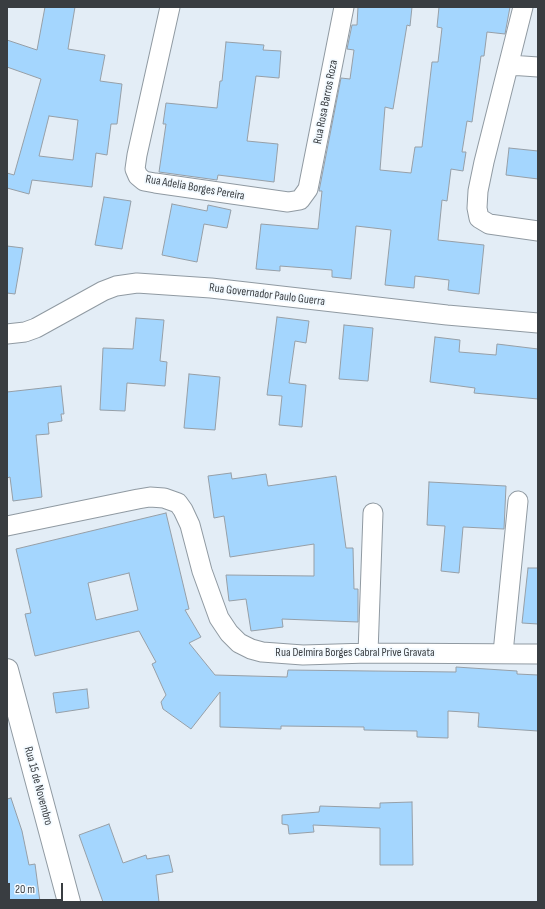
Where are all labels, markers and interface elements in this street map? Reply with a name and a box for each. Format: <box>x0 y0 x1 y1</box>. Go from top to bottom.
street label: Rua Rosa Barros Roza <box>311 59 341 145</box>
street label: Rua Adelia Borges Pereira <box>144 172 246 204</box>
street label: Rua Governador Paulo Guerra <box>208 281 326 309</box>
street label: Rua Delmira Borges Cabral Prive Gravata <box>275 646 435 660</box>
street label: Rua 15 de Novembro <box>21 745 55 827</box>
scale bar <box>10 875 65 901</box>
text: 20 m <box>15 882 35 897</box>

